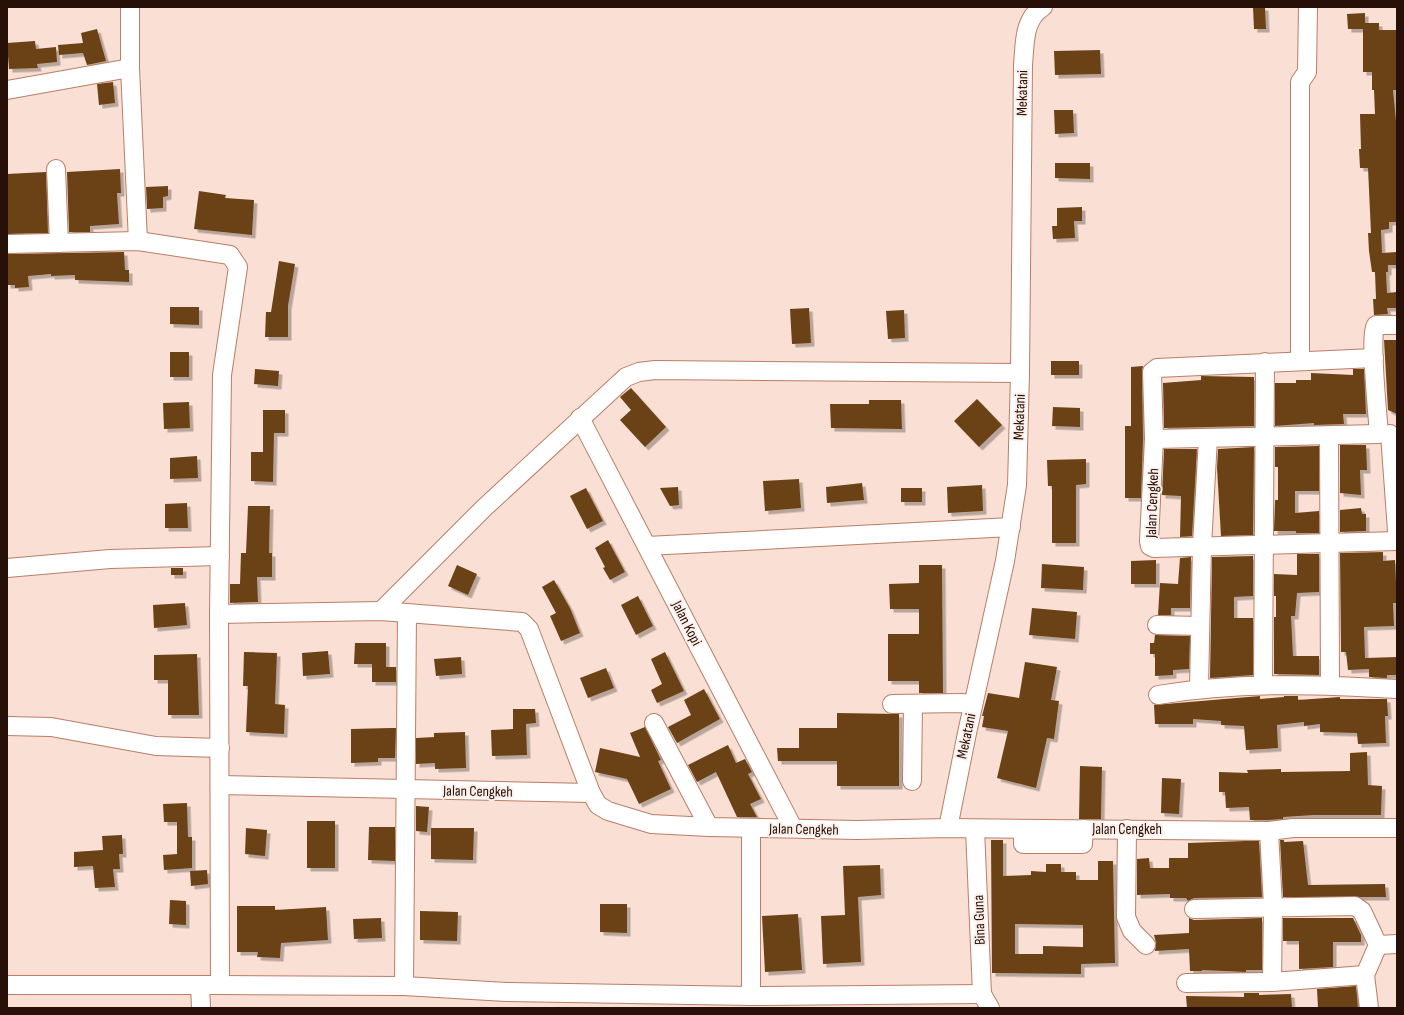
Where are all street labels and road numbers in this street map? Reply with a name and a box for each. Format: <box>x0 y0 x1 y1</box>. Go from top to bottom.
street label: Mekatani <box>1013 70 1032 116</box>
street label: Mekatani <box>1009 394 1030 440</box>
street label: Jalan Cengkeh <box>1142 468 1163 539</box>
street label: Jalan Kopi <box>667 597 706 649</box>
street label: Mekatani <box>952 711 981 761</box>
street label: Jalan Cengkeh <box>442 781 513 802</box>
street label: Jalan Cengkeh <box>768 819 839 840</box>
street label: Jalan Cengkeh <box>1091 820 1162 839</box>
street label: Bina Guna <box>969 894 990 945</box>

